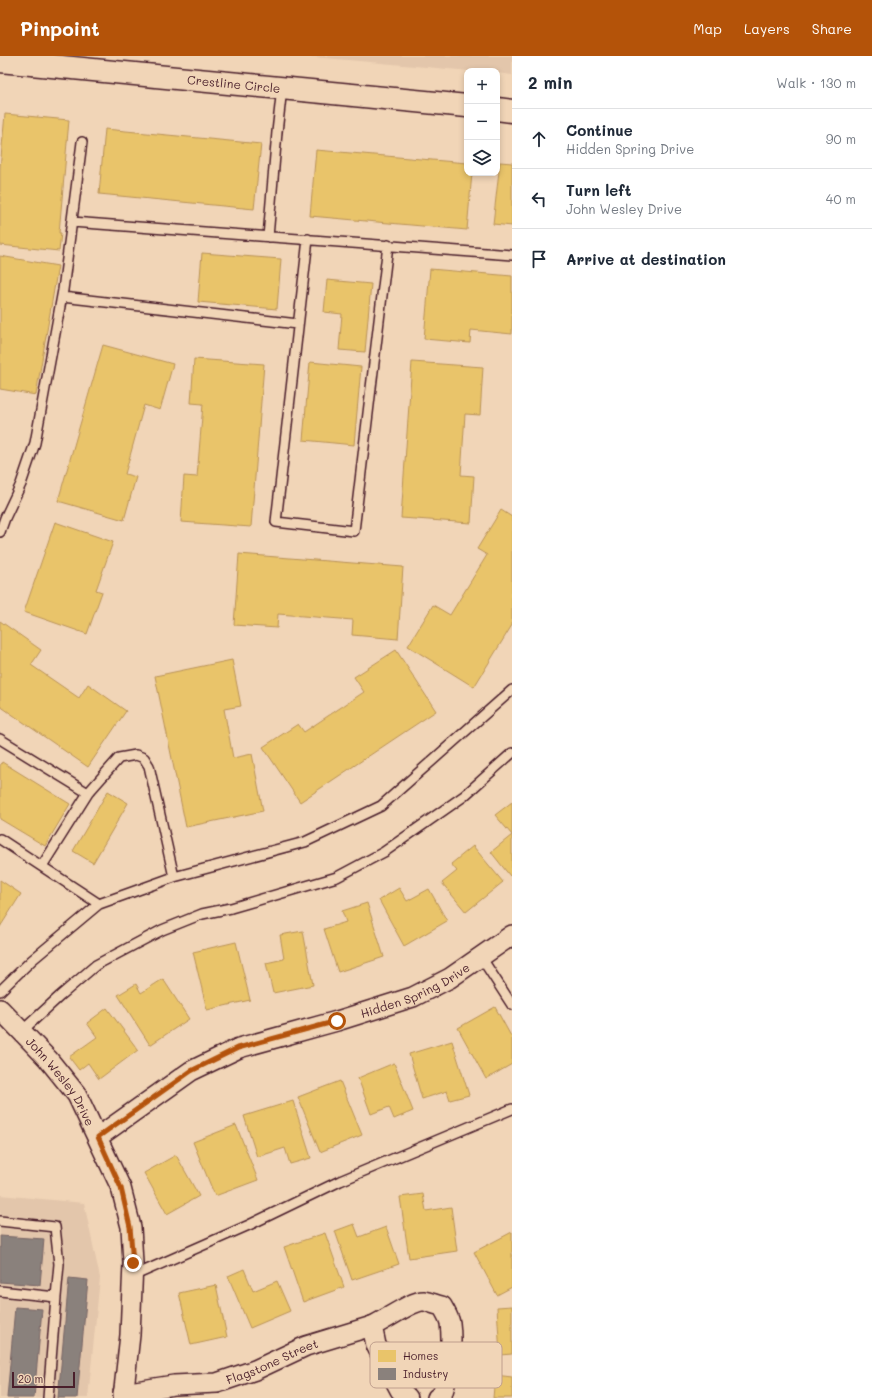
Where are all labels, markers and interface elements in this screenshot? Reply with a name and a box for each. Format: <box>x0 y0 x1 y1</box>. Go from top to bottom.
text: Pinpoint <box>20 16 100 41</box>
text: Map <box>693 19 722 38</box>
text: Layers <box>744 19 790 38</box>
text: Share <box>812 19 852 38</box>
map controls <box>464 68 500 176</box>
button: + <box>464 68 500 104</box>
street label: Crestline Circle <box>187 71 281 96</box>
text: 2 min <box>528 71 573 93</box>
text: Walk · 130 m <box>776 74 856 91</box>
button: − <box>464 104 500 140</box>
text: Continue <box>566 120 633 140</box>
icon: ahead <box>528 128 550 150</box>
text: 90 m <box>826 130 856 147</box>
button: layers <box>464 140 500 176</box>
text: Hidden Spring Drive <box>566 140 694 157</box>
text: Turn left <box>566 180 631 200</box>
icon: left <box>528 188 550 210</box>
text: 40 m <box>826 190 856 207</box>
text: John Wesley Drive <box>566 200 682 217</box>
icon: arrive <box>528 248 550 270</box>
text: Arrive at destination <box>566 249 726 269</box>
street label: Hidden Spring Drive <box>358 959 473 1021</box>
route start <box>328 1012 346 1030</box>
street label: John Wesley Drive <box>23 1033 98 1128</box>
route end <box>124 1254 142 1272</box>
street label: Flagstone Street <box>224 1335 320 1387</box>
legend <box>370 1342 502 1388</box>
text: Homes <box>403 1348 438 1363</box>
text: Industry <box>403 1366 449 1381</box>
scale bar <box>12 1370 75 1389</box>
text: 20 m <box>18 1371 43 1386</box>

